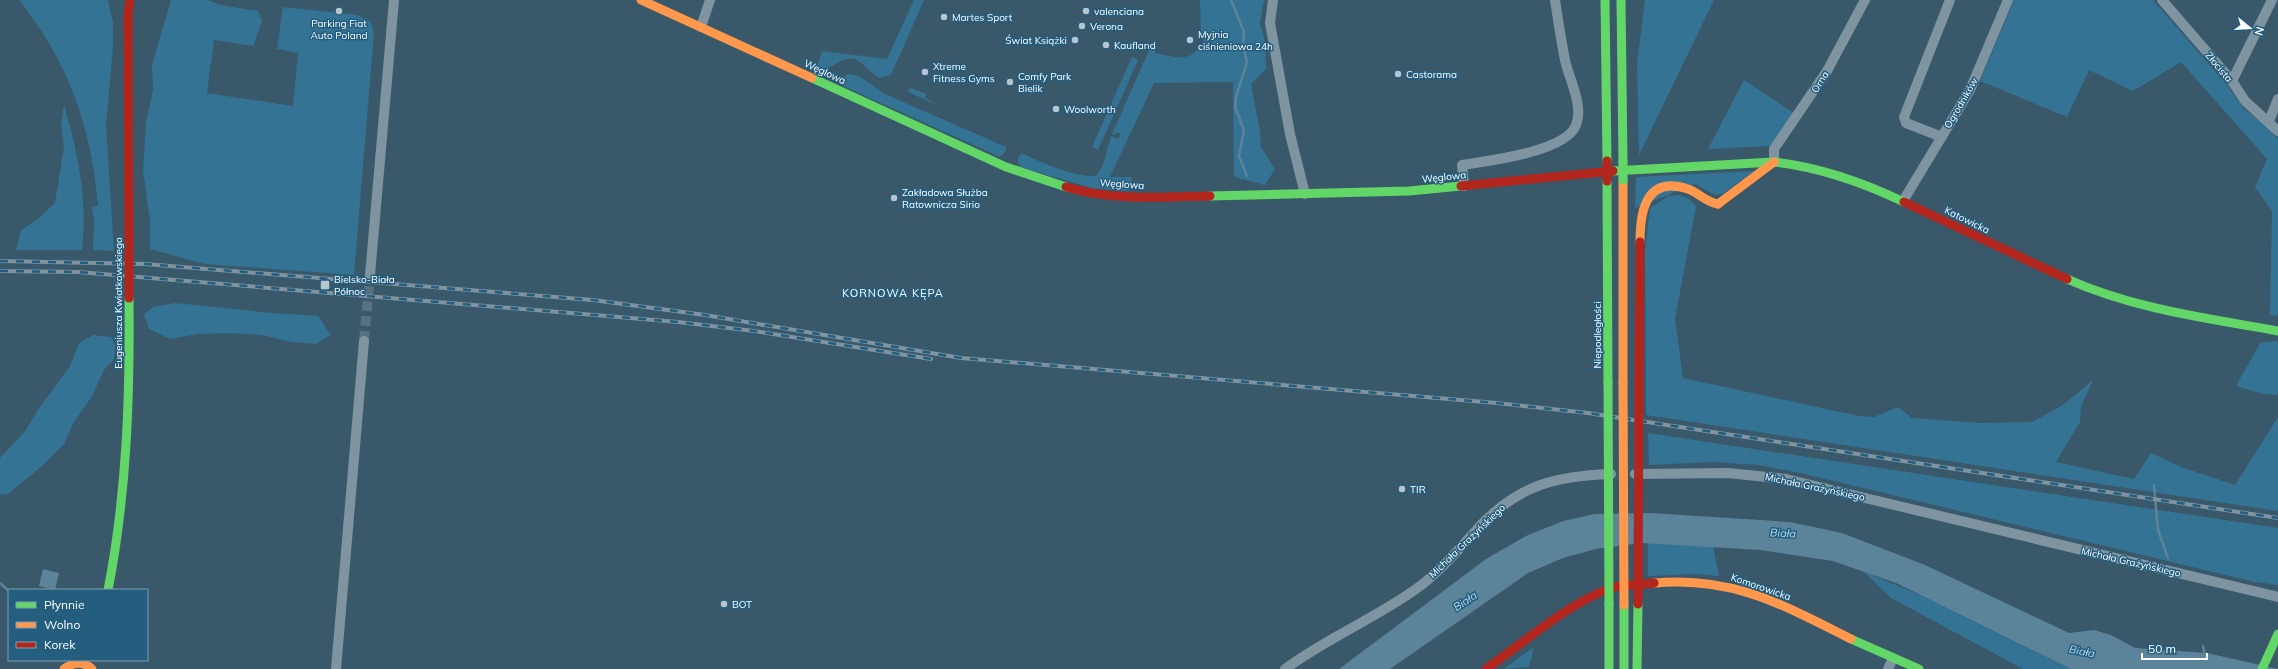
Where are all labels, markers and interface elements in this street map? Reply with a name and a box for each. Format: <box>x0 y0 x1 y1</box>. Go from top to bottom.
place label: valenciana <box>1094 5 1144 18</box>
marker: Parking Fiat Auto Poland <box>334 6 344 16</box>
marker: valenciana <box>1081 6 1091 16</box>
north arrow <box>2230 8 2270 48</box>
place label: Martes Sport <box>952 11 1013 24</box>
marker: Martes Sport <box>939 12 949 22</box>
place label: Parking Fiat Auto Poland <box>310 17 368 42</box>
place label: Verona <box>1090 20 1123 33</box>
marker: Verona <box>1077 21 1087 31</box>
text: N <box>2252 25 2267 37</box>
place label: Myjnia ciśnieniowa 24h <box>1198 28 1273 53</box>
place label: Świat Książki <box>1005 34 1067 47</box>
marker: Świat Książki <box>1070 35 1080 45</box>
marker: Myjnia ciśnieniowa 24h <box>1185 35 1195 45</box>
place label: Kaufland <box>1114 39 1156 52</box>
marker: Kaufland <box>1101 40 1111 50</box>
street label: Złocista <box>2203 49 2235 85</box>
street label: Węglowa <box>802 57 848 87</box>
place label: Xtreme Fitness Gyms <box>933 60 995 85</box>
marker: Xtreme Fitness Gyms <box>920 67 930 77</box>
place label: Castorama <box>1406 68 1457 81</box>
marker: Castorama <box>1393 69 1403 79</box>
street label: Orna <box>1808 69 1832 95</box>
place label: Comfy Park Bielik <box>1018 70 1072 95</box>
street label: Ogrodników <box>1941 75 1981 131</box>
marker: Comfy Park Bielik <box>1005 77 1015 87</box>
place label: Woolworth <box>1064 103 1116 116</box>
marker: Woolworth <box>1051 104 1061 114</box>
street label: Węglowa <box>1421 168 1467 186</box>
street label: Węglowa <box>1099 176 1145 192</box>
place label: Zakładowa Służba Ratownicza Sirio <box>902 186 988 211</box>
marker: Zakładowa Służba Ratownicza Sirio <box>889 193 899 203</box>
street label: Katowicka <box>1942 204 1992 236</box>
street label: Eugeniusza Kwiatkowskiego <box>112 237 125 369</box>
place label: Bielsko-Biała Północ <box>334 273 395 298</box>
marker: Bielsko-Biała Północ <box>319 279 331 291</box>
district label: KORNOWA KĘPA <box>842 286 944 300</box>
street label: Niepodległości <box>1591 301 1604 369</box>
street label: Michała Grażyńskiego <box>1764 470 1866 504</box>
place label: TIR <box>1410 483 1426 496</box>
marker: TIR <box>1397 484 1407 494</box>
street label: Michała Grażyńskiego <box>1426 501 1508 581</box>
water label: Biała <box>1770 525 1797 541</box>
street label: Michała Grażyńskiego <box>2080 544 2182 580</box>
street label: Komorowicka <box>1729 571 1793 603</box>
water label: Biała <box>1450 588 1480 614</box>
legend <box>8 589 148 661</box>
text: Płynnie <box>44 597 85 612</box>
place label: BOT <box>732 598 752 611</box>
marker: BOT <box>719 599 729 609</box>
text: Wolno <box>44 617 80 632</box>
scale bar <box>2142 635 2207 661</box>
text: Korek <box>44 637 76 652</box>
text: 50 m <box>2148 641 2176 656</box>
water label: Biała <box>2068 642 2096 660</box>

